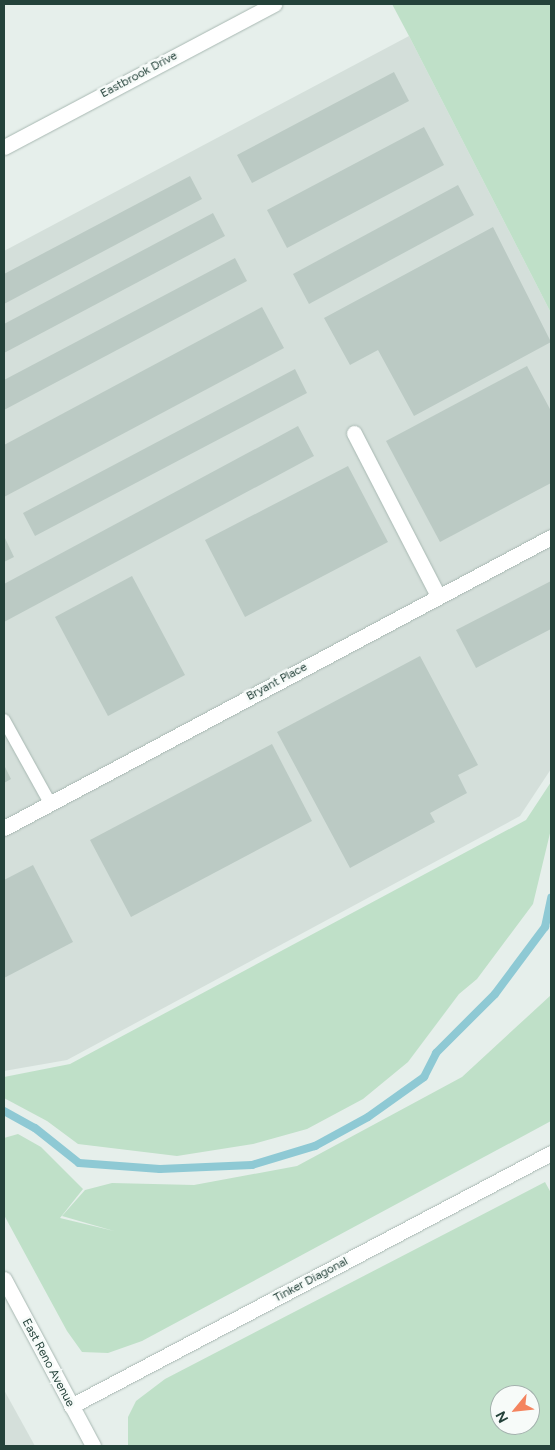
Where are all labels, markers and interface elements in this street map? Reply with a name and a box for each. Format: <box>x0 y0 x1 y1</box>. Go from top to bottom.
street label: Eastbrook Drive <box>98 49 180 101</box>
street label: Bryant Place <box>244 660 310 704</box>
street label: Tinker Diagonal <box>271 1254 351 1306</box>
street label: East Reno Avenue <box>19 1317 77 1409</box>
north arrow <box>490 1385 540 1435</box>
text: N <box>492 1408 512 1426</box>

